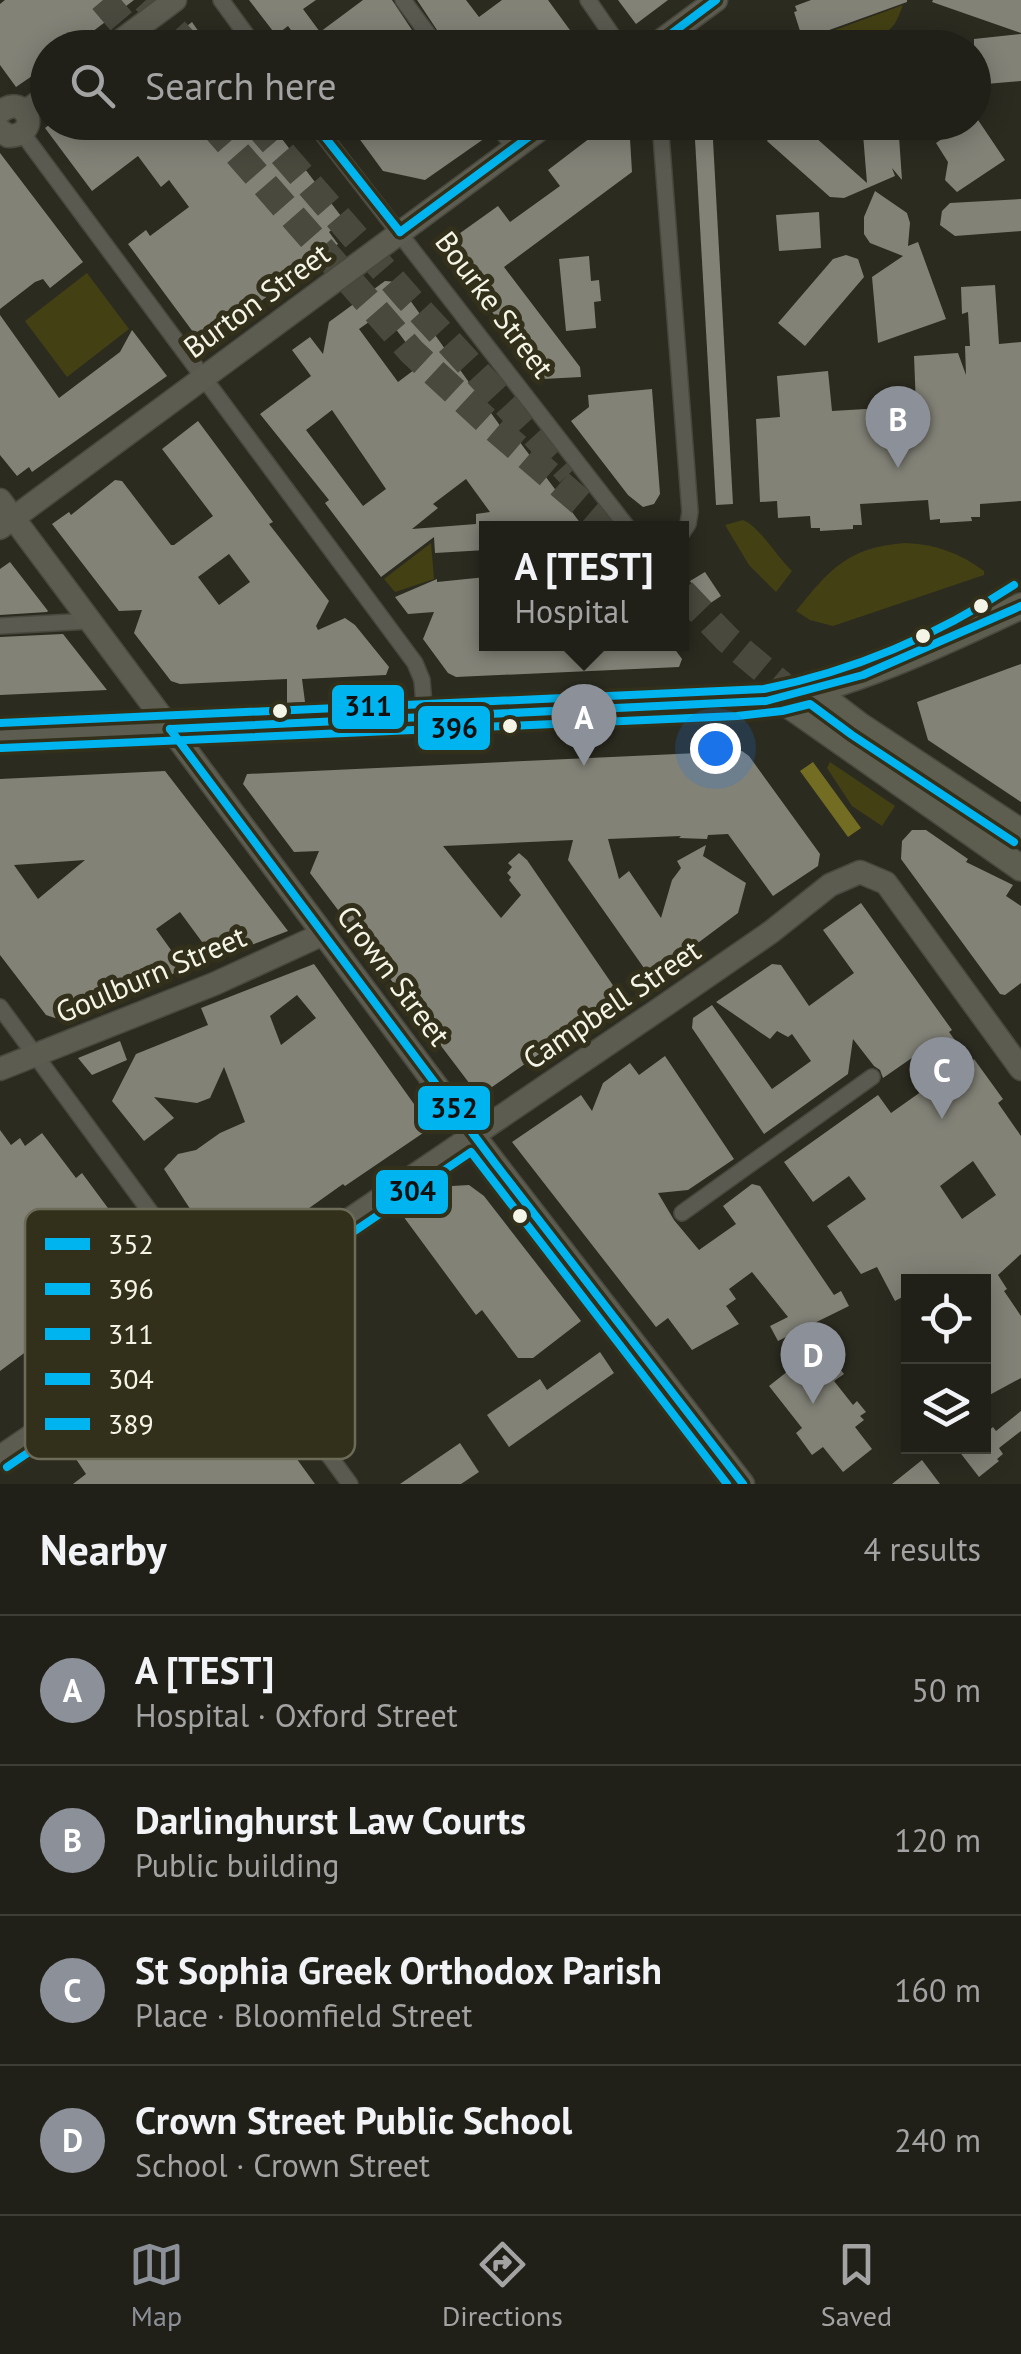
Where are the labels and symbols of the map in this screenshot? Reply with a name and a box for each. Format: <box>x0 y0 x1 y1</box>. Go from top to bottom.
street label: Bourke Street <box>427 223 563 385</box>
street label: Burton Street <box>175 234 337 366</box>
pin: B <box>866 386 930 468</box>
unlabelled marker <box>971 596 991 616</box>
unlabelled marker <box>913 626 933 646</box>
line badge: 311 <box>330 683 406 731</box>
pin: A <box>552 684 616 766</box>
text: 311 <box>344 687 392 724</box>
unlabelled marker <box>270 701 290 721</box>
line badge: 396 <box>416 704 492 752</box>
text: 396 <box>430 709 478 746</box>
unlabelled marker <box>500 716 520 736</box>
your location <box>690 723 741 774</box>
street label: Crown Street <box>329 897 460 1053</box>
street label: Goulburn Street <box>49 916 251 1031</box>
street label: Campbell Street <box>515 930 707 1077</box>
pin: C <box>910 1036 974 1119</box>
line badge: 352 <box>416 1084 492 1132</box>
text: 352 <box>430 1089 478 1126</box>
line badge: 304 <box>374 1168 450 1216</box>
text: 304 <box>388 1172 436 1209</box>
unlabelled marker <box>510 1206 530 1226</box>
legend <box>25 1209 355 1459</box>
text: 352 <box>108 1225 154 1262</box>
text: 396 <box>108 1270 154 1307</box>
text: 311 <box>108 1315 154 1352</box>
pin: D <box>780 1322 846 1404</box>
text: 304 <box>108 1360 154 1397</box>
text: 389 <box>108 1405 154 1442</box>

